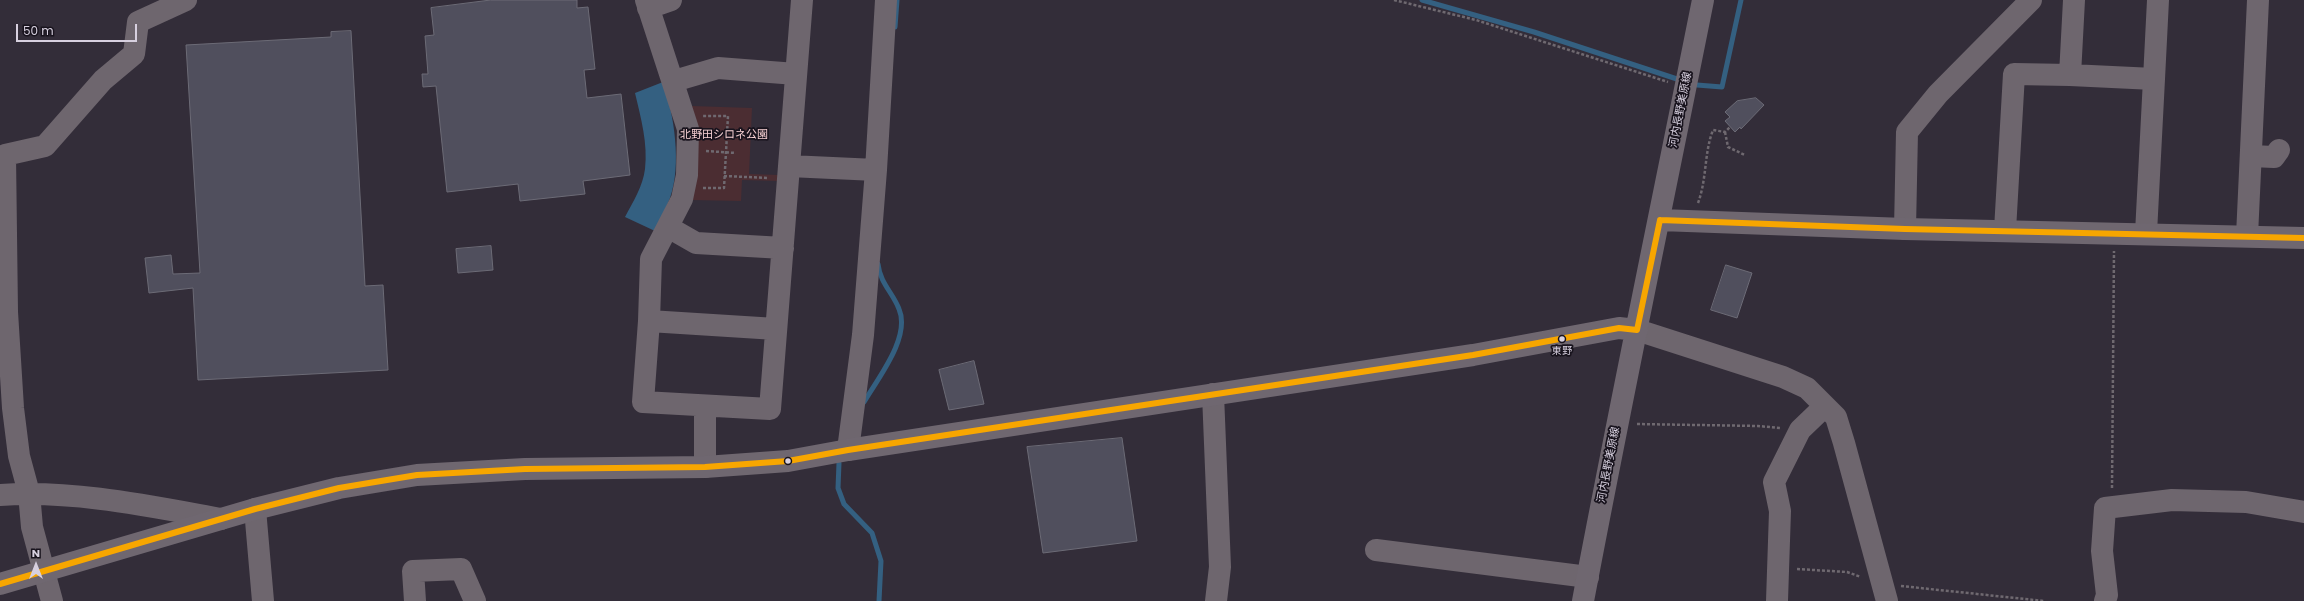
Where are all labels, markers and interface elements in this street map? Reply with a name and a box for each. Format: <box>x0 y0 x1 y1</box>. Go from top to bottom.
scale bar <box>18 16 139 42</box>
text: 50 m <box>23 22 54 39</box>
street label: 河内長野美原線 <box>1667 71 1695 149</box>
park label: 北野田シロネ公園 <box>680 128 768 142</box>
marker: 東野 <box>1557 334 1567 344</box>
place label: 東野 <box>1552 345 1572 357</box>
street label: 河内長野美原線 <box>1595 426 1623 504</box>
unlabelled marker <box>783 456 793 466</box>
north arrow <box>16 545 56 585</box>
text: N <box>32 545 40 561</box>

